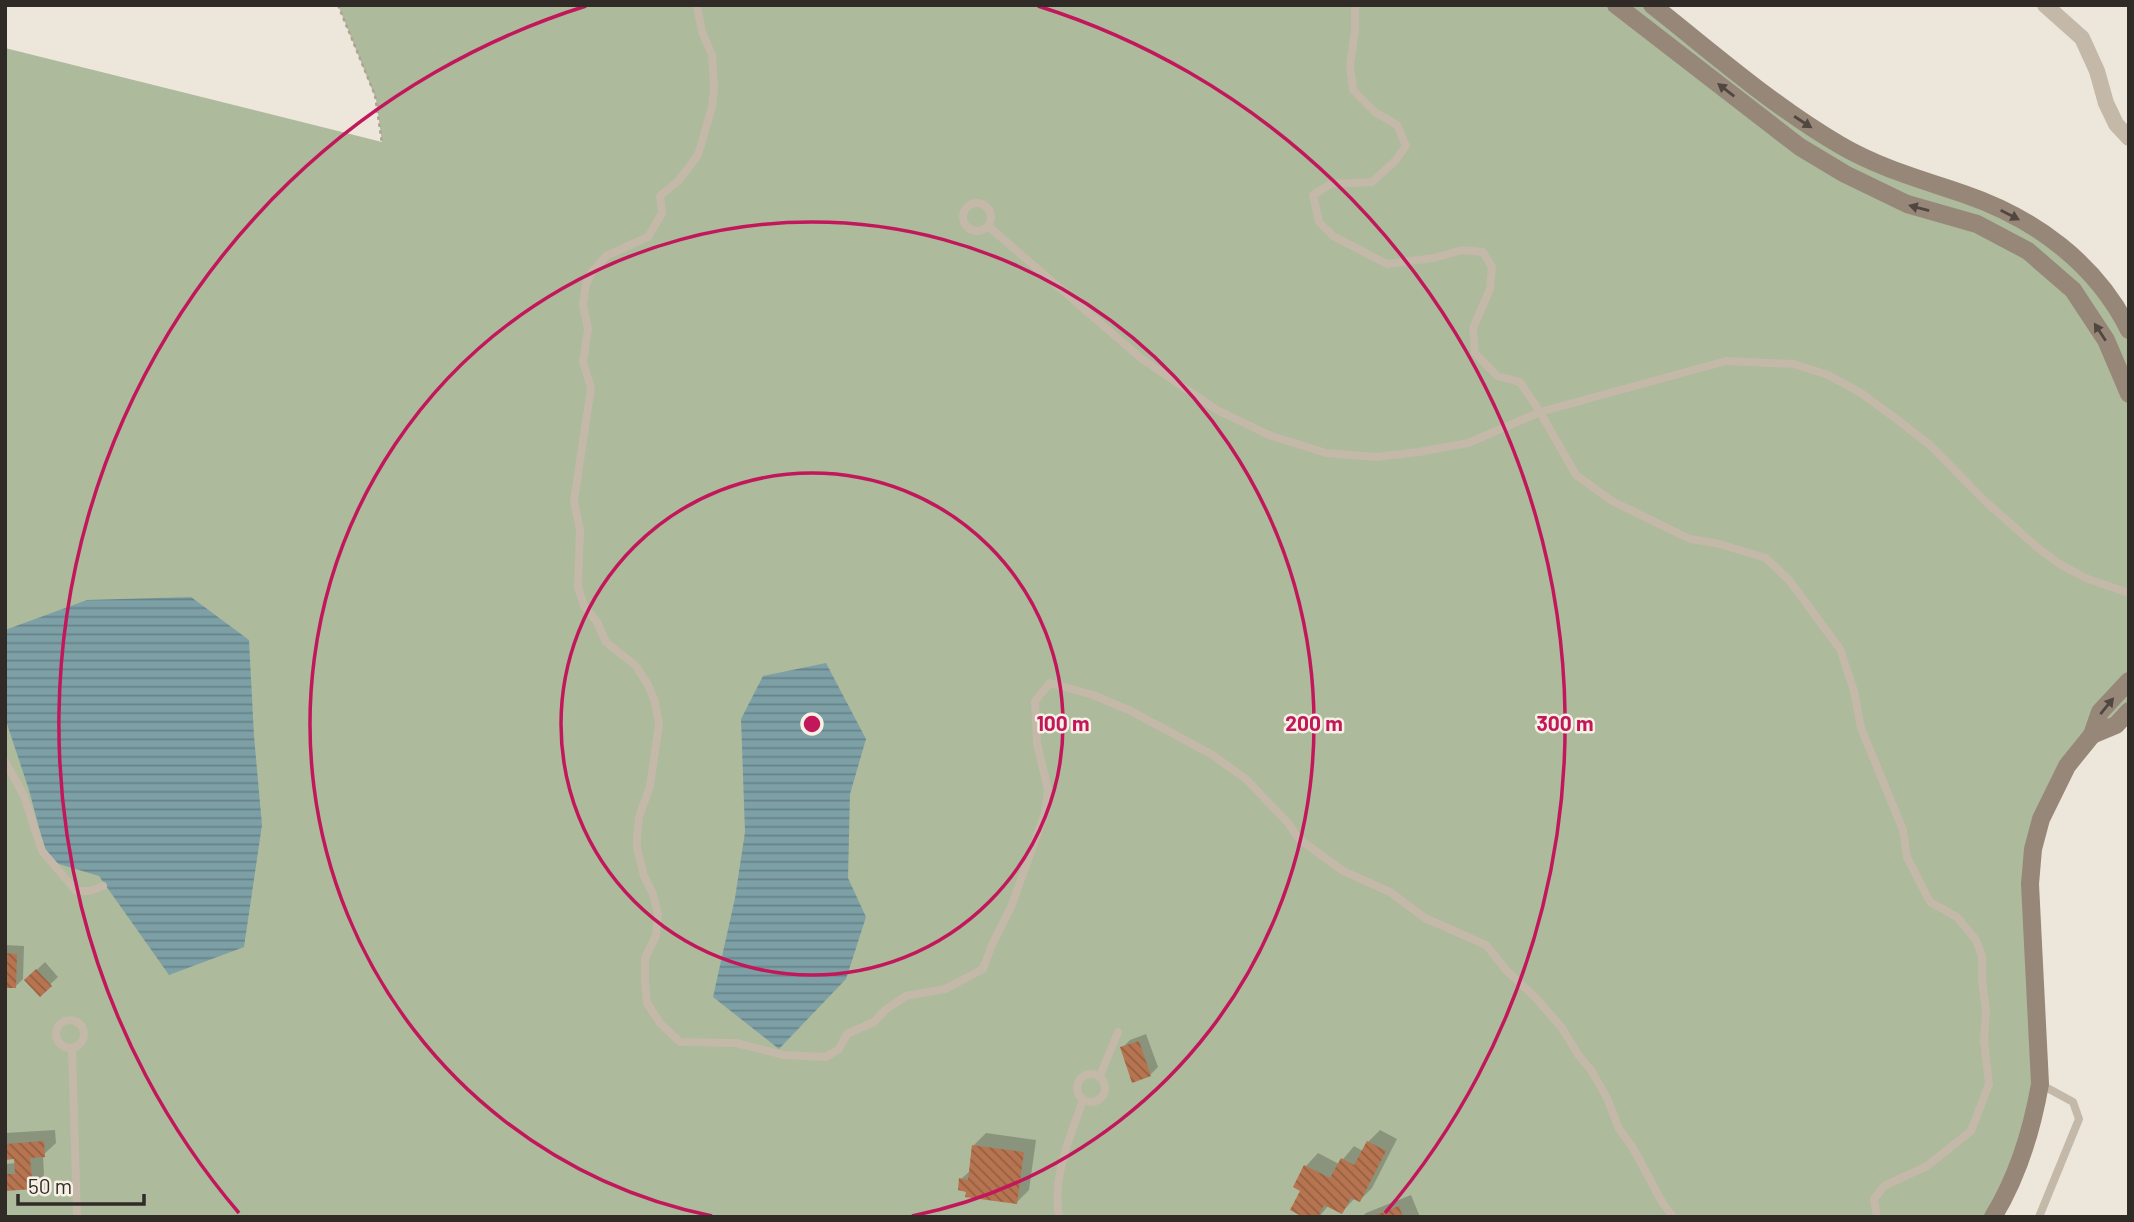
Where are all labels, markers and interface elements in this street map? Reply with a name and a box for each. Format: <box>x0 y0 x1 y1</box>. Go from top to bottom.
one-way arrow <box>1717 84 1735 98</box>
one-way arrow <box>1794 115 1813 128</box>
one-way arrow <box>1908 202 1929 212</box>
one-way arrow <box>2000 209 2020 220</box>
one-way arrow <box>2094 322 2107 342</box>
one-way arrow <box>2099 698 2114 716</box>
text: 100 m <box>1036 710 1090 735</box>
text: 200 m <box>1285 710 1343 735</box>
text: 300 m <box>1536 710 1594 735</box>
centre of rings <box>800 712 824 736</box>
scale bar <box>18 1162 144 1206</box>
text: 50 m <box>28 1173 72 1198</box>

